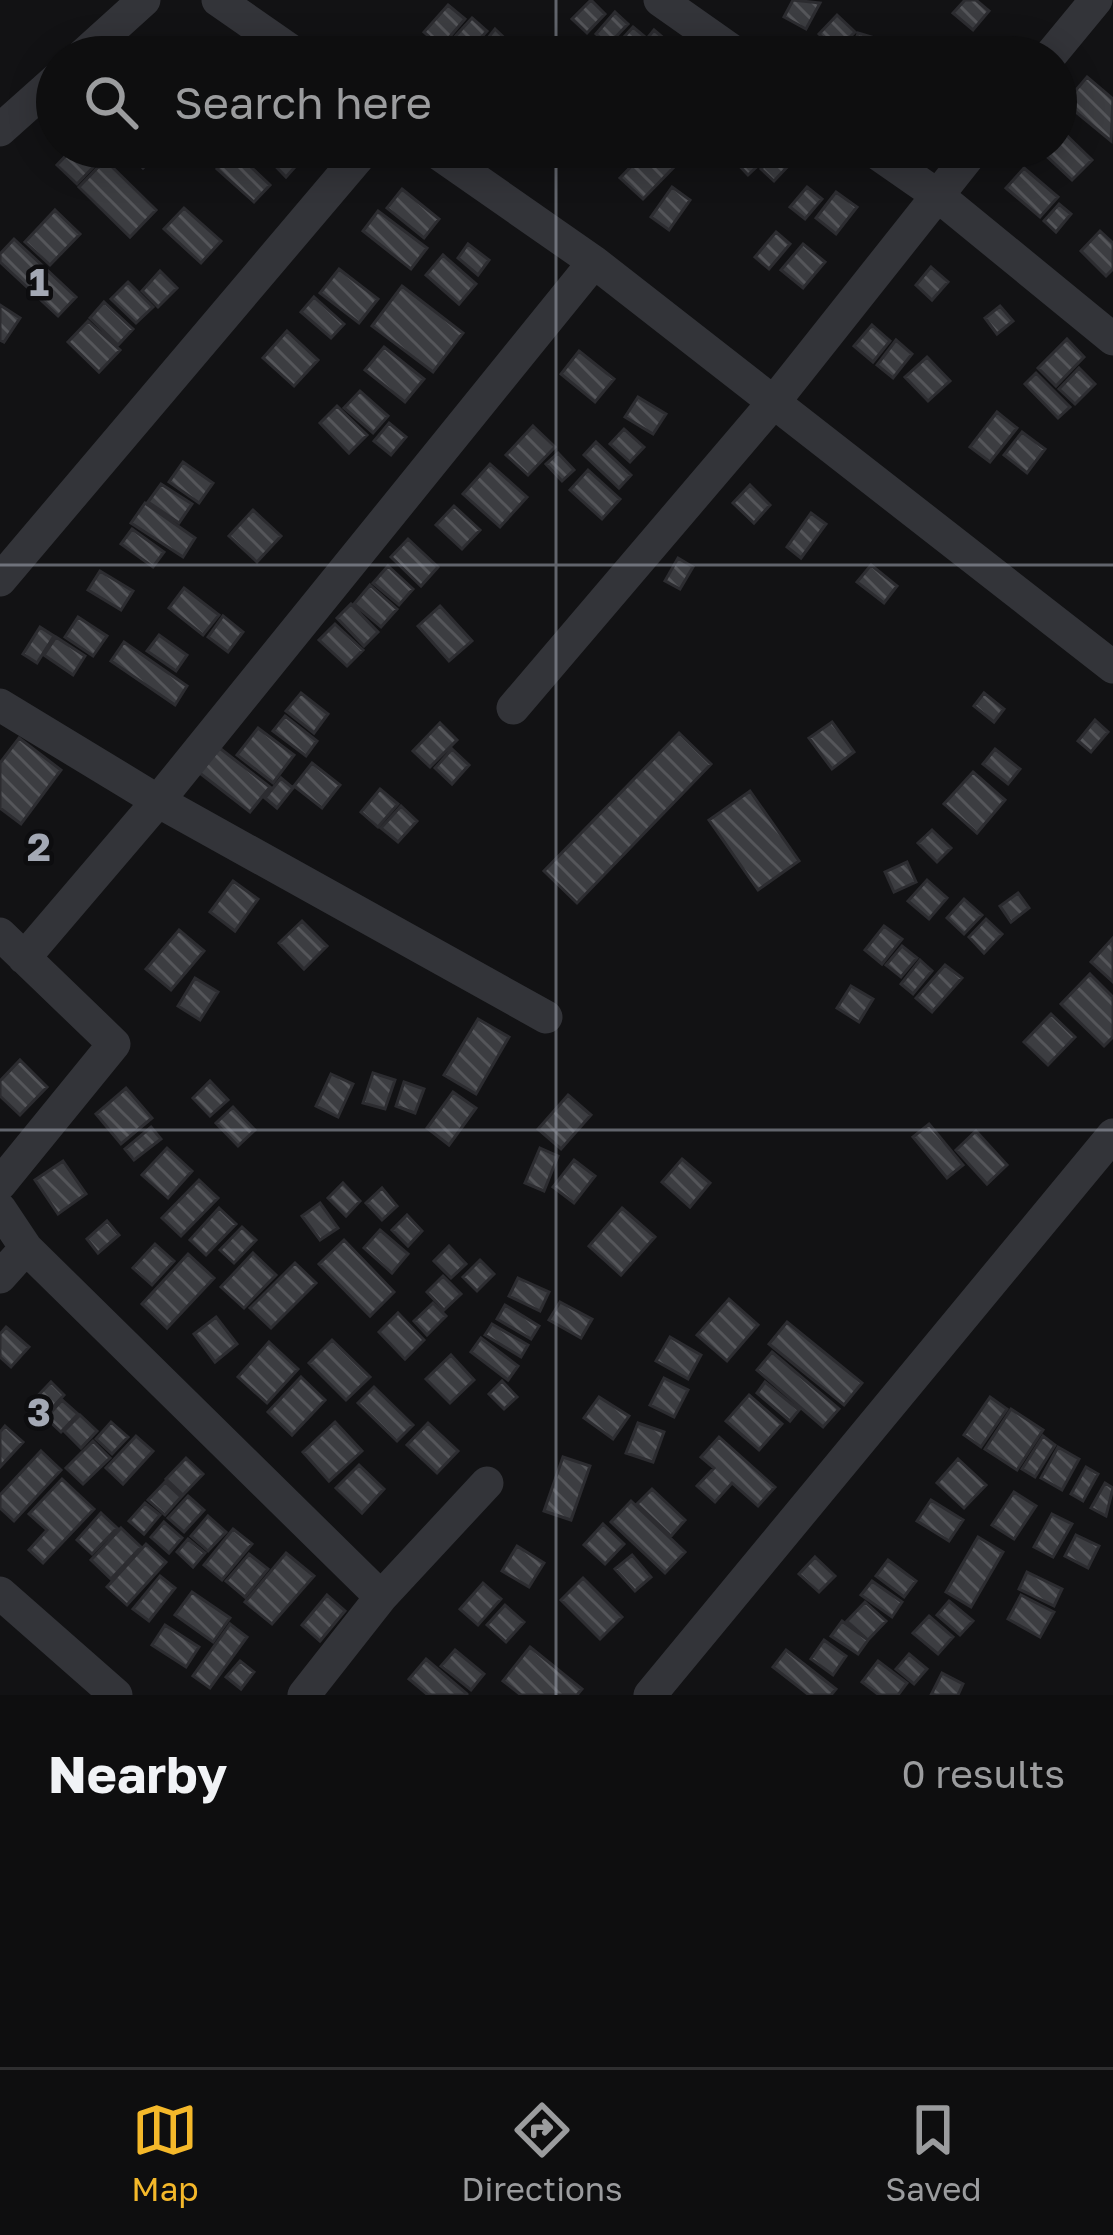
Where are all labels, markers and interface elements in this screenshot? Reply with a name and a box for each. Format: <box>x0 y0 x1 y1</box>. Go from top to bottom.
search box <box>36 36 1077 168</box>
icon: search <box>78 69 144 135</box>
text: Search here <box>174 75 432 129</box>
text: 1 <box>29 258 49 305</box>
text: 2 <box>27 823 51 870</box>
text: 3 <box>27 1388 51 1435</box>
text: Nearby <box>48 1743 227 1804</box>
text: 0 results <box>901 1750 1065 1797</box>
tab: Map <box>131 2097 199 2208</box>
tab: Directions <box>461 2097 623 2208</box>
tab: Saved <box>885 2097 982 2208</box>

